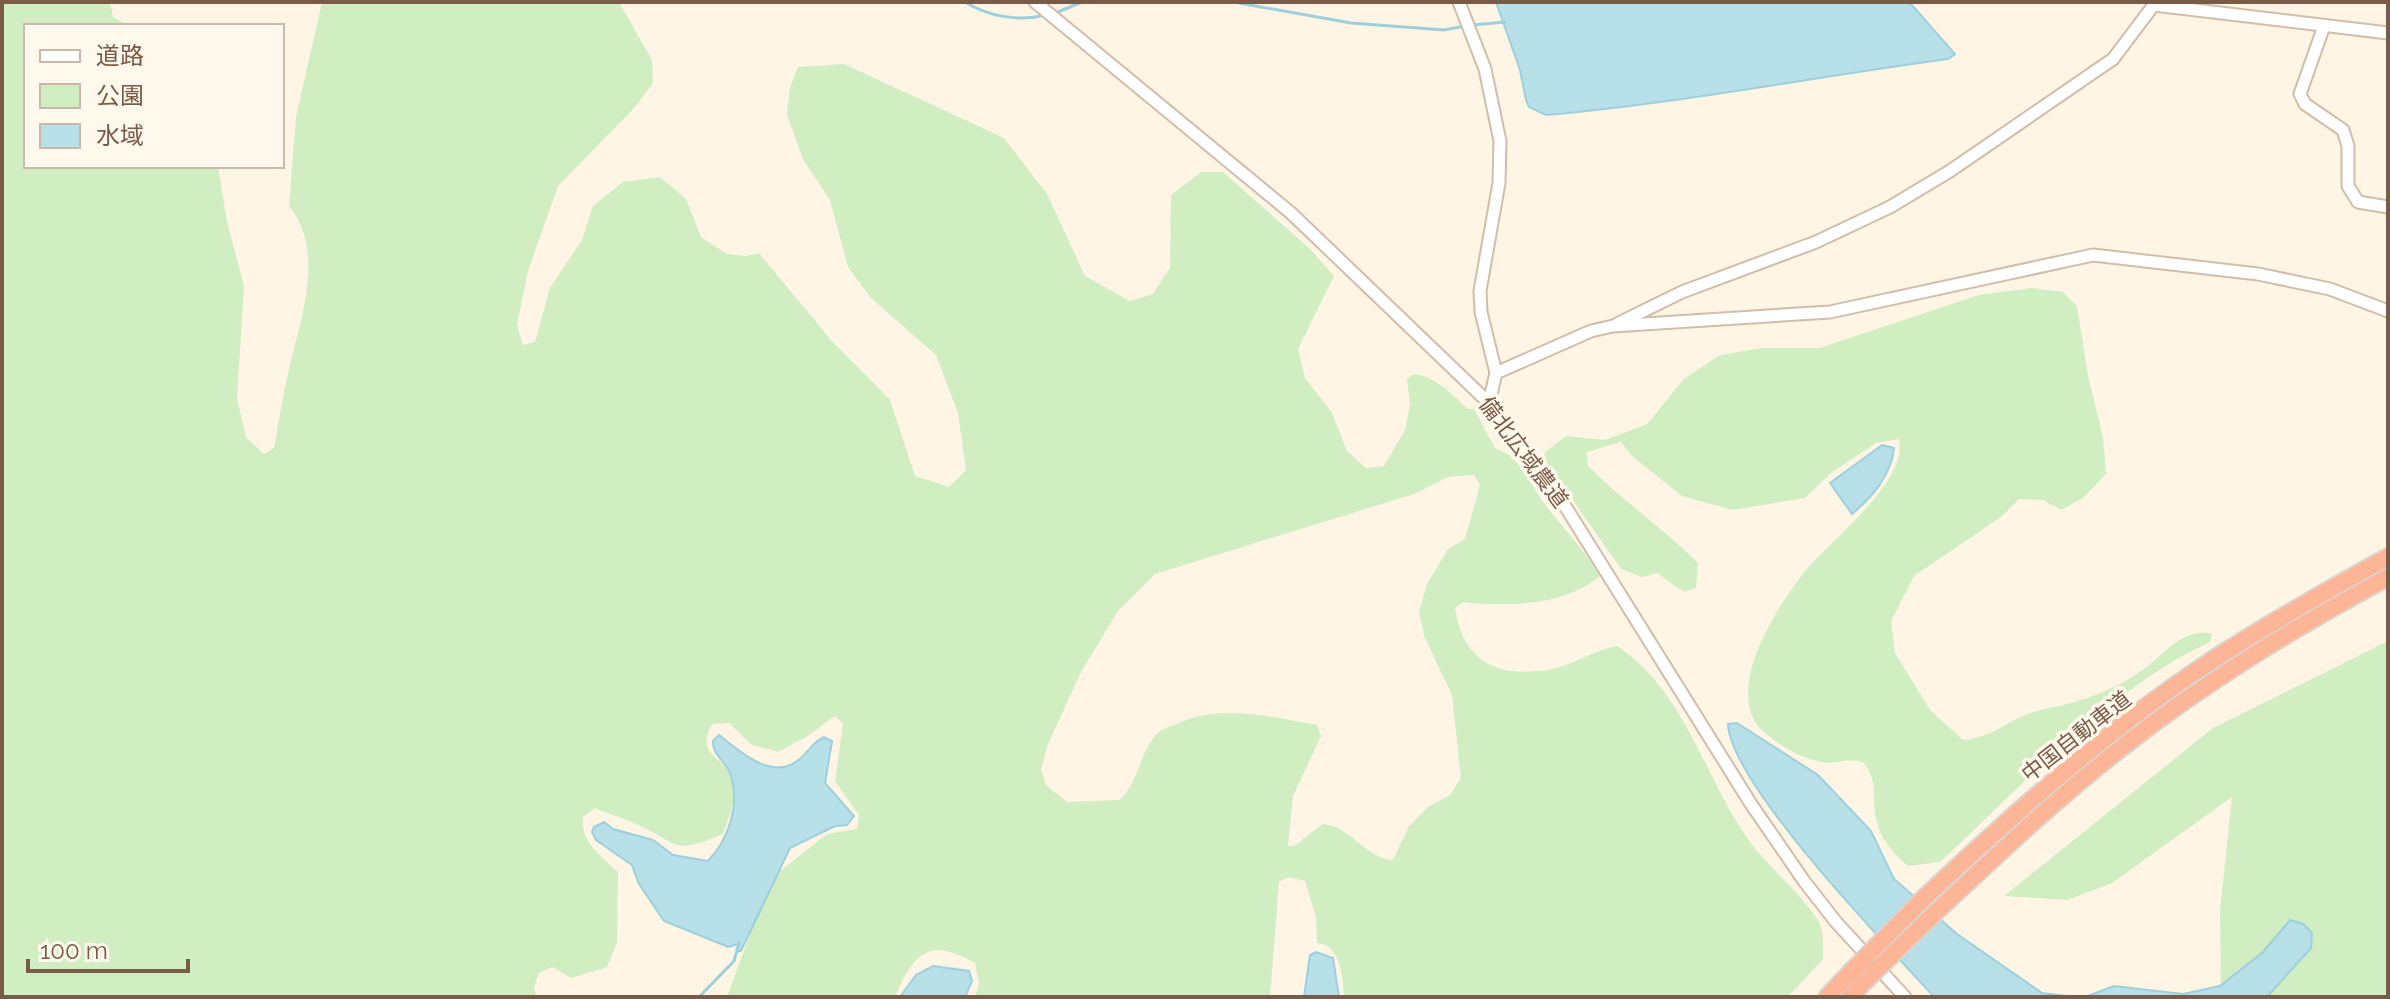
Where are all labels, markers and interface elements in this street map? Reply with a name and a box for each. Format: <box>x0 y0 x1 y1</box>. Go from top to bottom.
legend <box>24 24 284 168</box>
text: 道路 <box>96 41 144 70</box>
text: 公園 <box>96 81 144 110</box>
text: 水域 <box>96 121 144 150</box>
street label: 備北広域農道 <box>1474 391 1574 513</box>
street label: 中国自動車道 <box>2016 685 2136 787</box>
scale bar <box>28 923 188 973</box>
text: 100 m <box>40 936 108 965</box>

